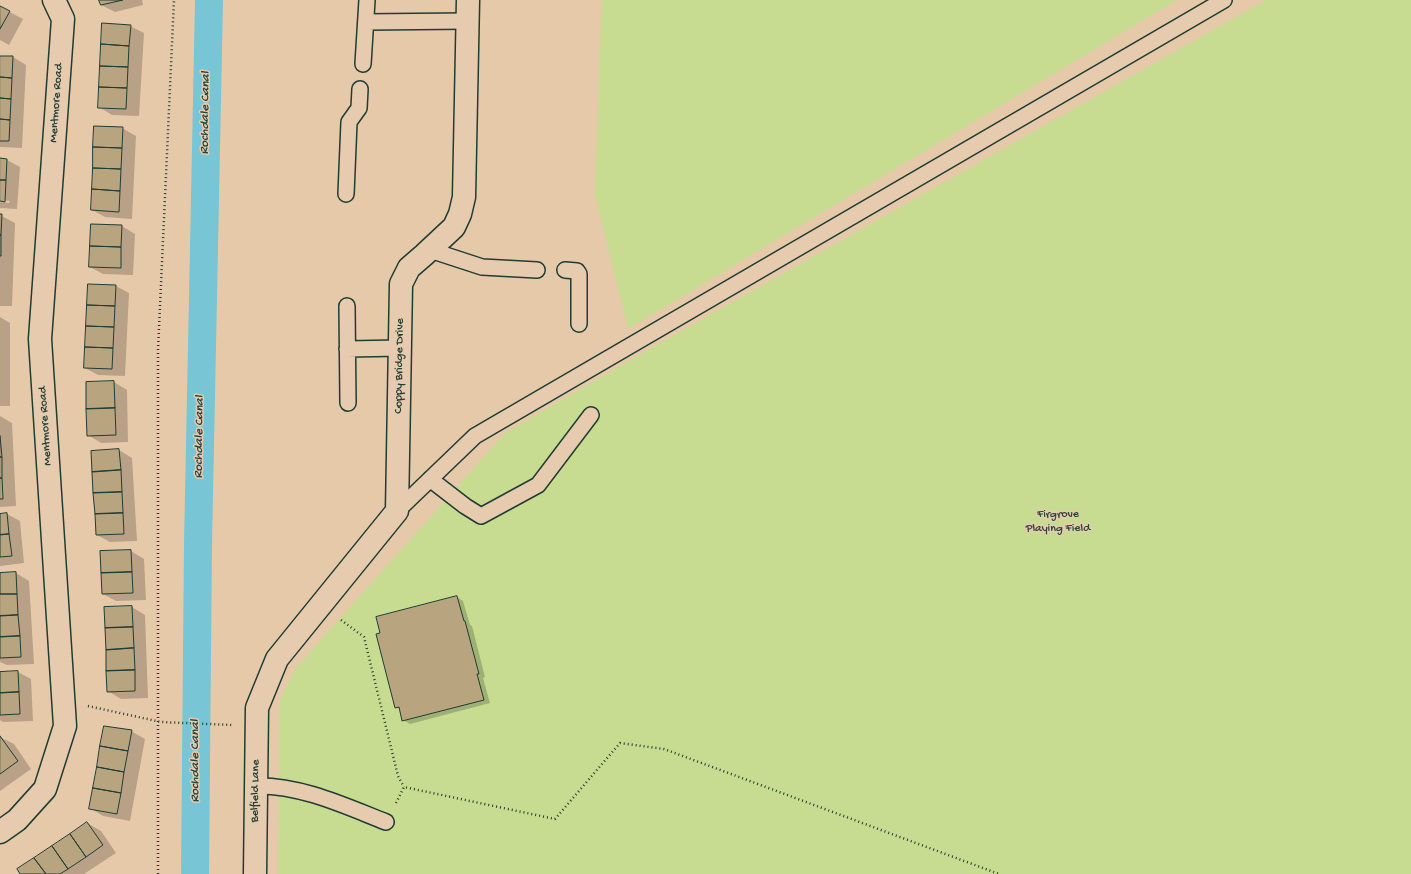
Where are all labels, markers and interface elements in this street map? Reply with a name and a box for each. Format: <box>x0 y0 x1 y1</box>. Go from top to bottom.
street label: Mentmore Road <box>47 63 67 143</box>
water label: Rochdale Canal <box>197 71 215 155</box>
street label: Coppy Bridge Drive <box>392 318 408 414</box>
street label: Mentmore Road <box>36 386 56 466</box>
water label: Rochdale Canal <box>191 395 209 479</box>
park label: Firgrove Playing Field <box>1026 508 1090 536</box>
water label: Rochdale Canal <box>188 720 204 802</box>
street label: Belfield Lane <box>248 759 264 823</box>

